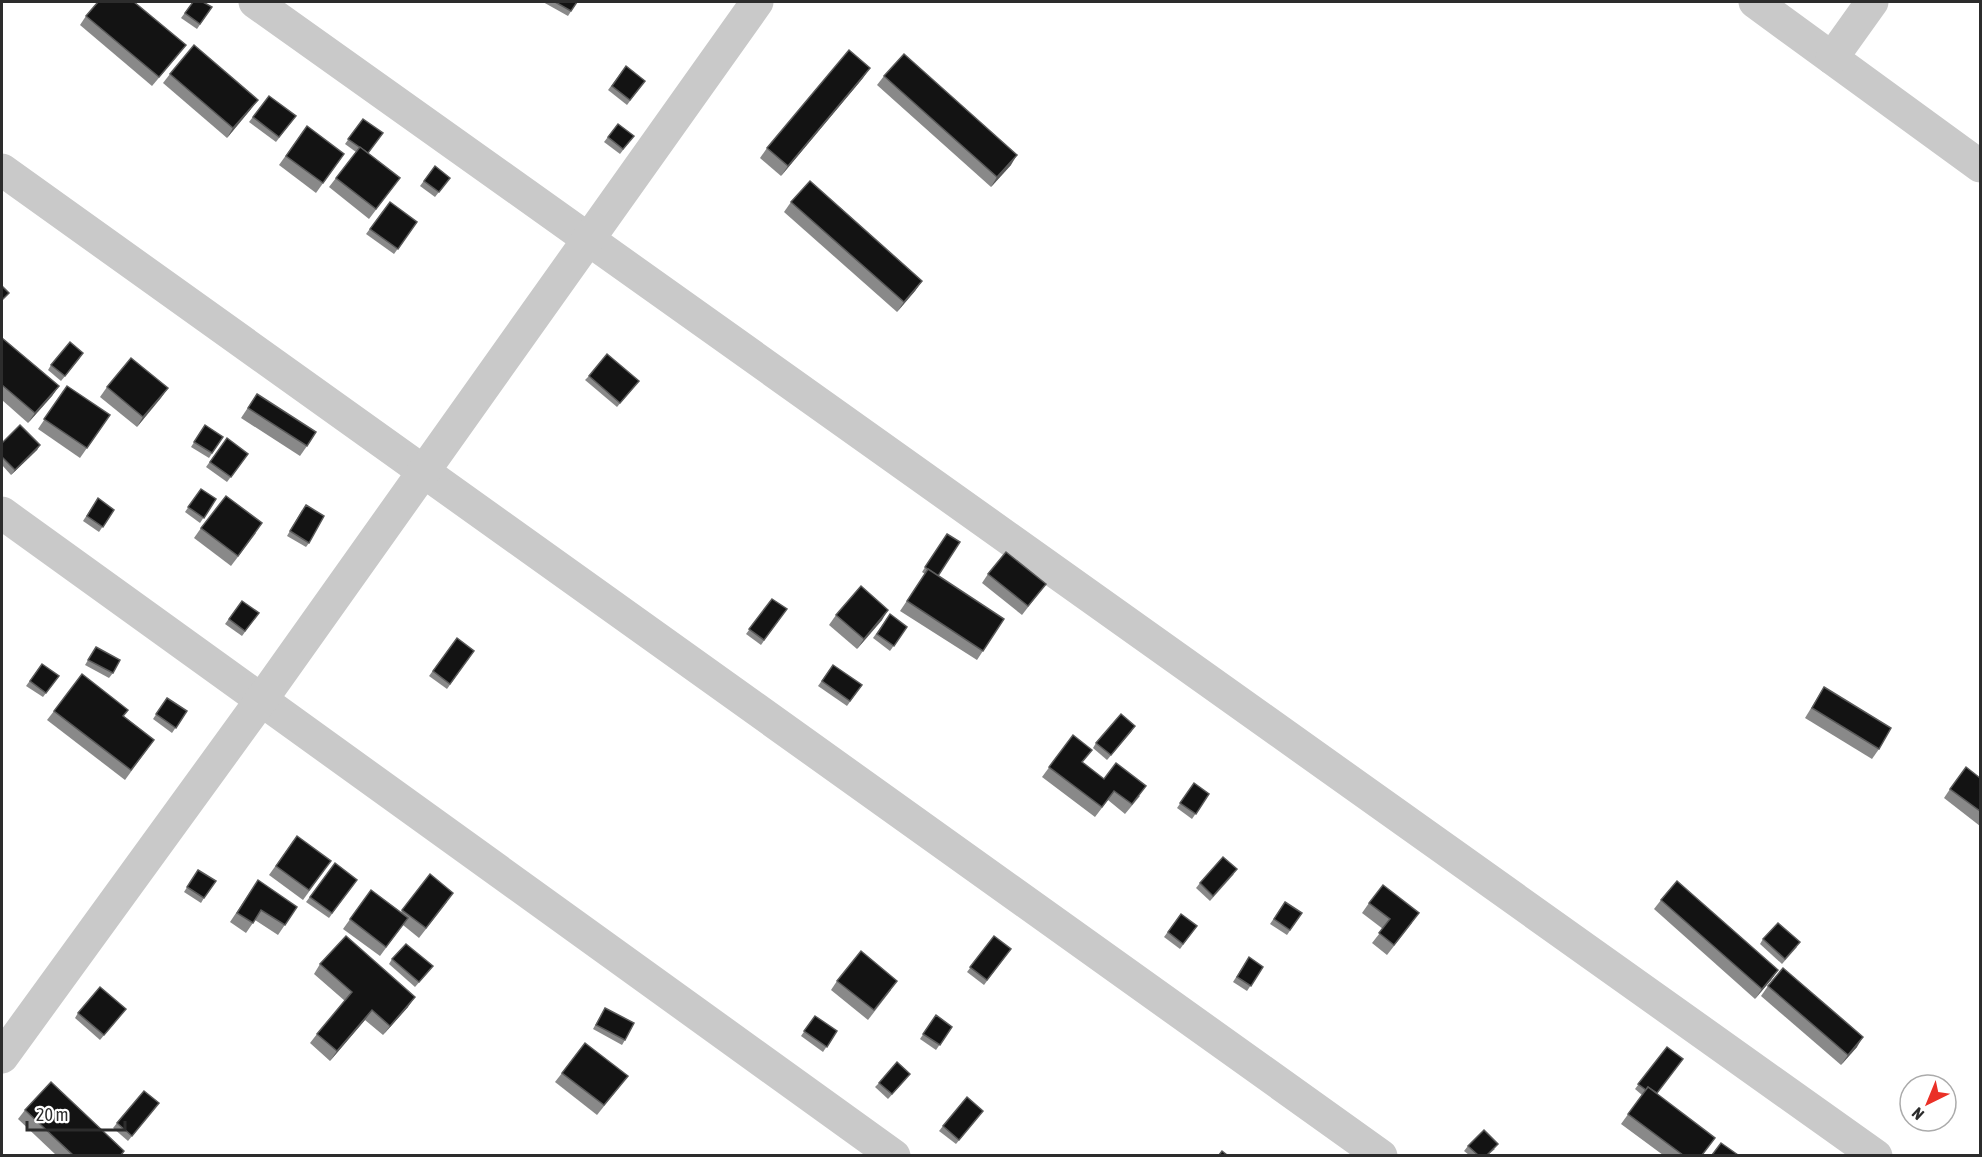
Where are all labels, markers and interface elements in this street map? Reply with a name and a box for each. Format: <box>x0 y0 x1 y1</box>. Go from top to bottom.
north arrow <box>1898 1073 1958 1133</box>
scale bar <box>27 1094 124 1132</box>
text: 20 m <box>36 1104 68 1125</box>
text: N <box>1908 1104 1927 1124</box>

